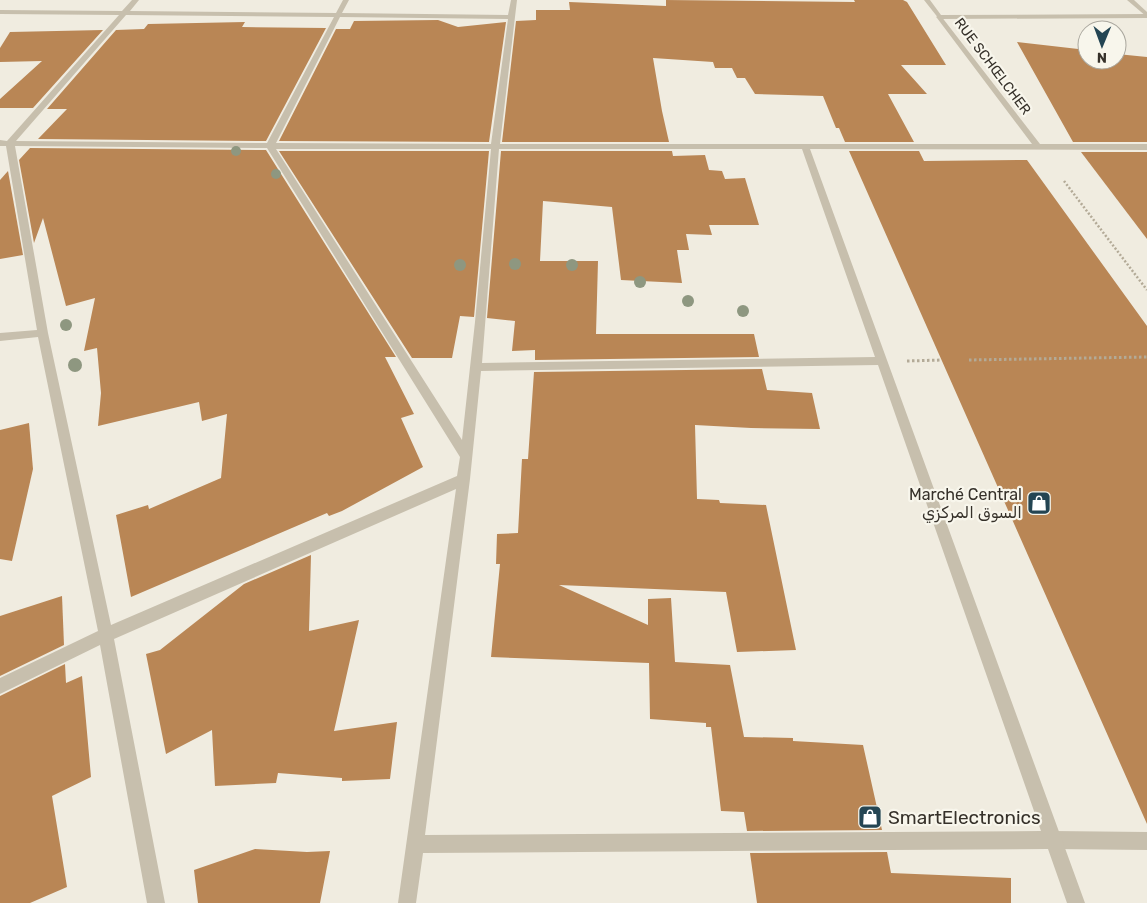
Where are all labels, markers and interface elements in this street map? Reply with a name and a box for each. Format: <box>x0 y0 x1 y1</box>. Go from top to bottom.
street label: RUE SCHŒLCHER <box>951 15 1034 118</box>
north arrow <box>1077 20 1127 70</box>
text: N <box>1097 49 1107 66</box>
place label: Marché Central السوق المركزي <box>909 485 1022 524</box>
shop icon: Marché Central السوق المركزي <box>1026 490 1052 516</box>
shop icon: SmartElectronics <box>857 804 883 830</box>
place label: SmartElectronics <box>888 806 1041 829</box>

